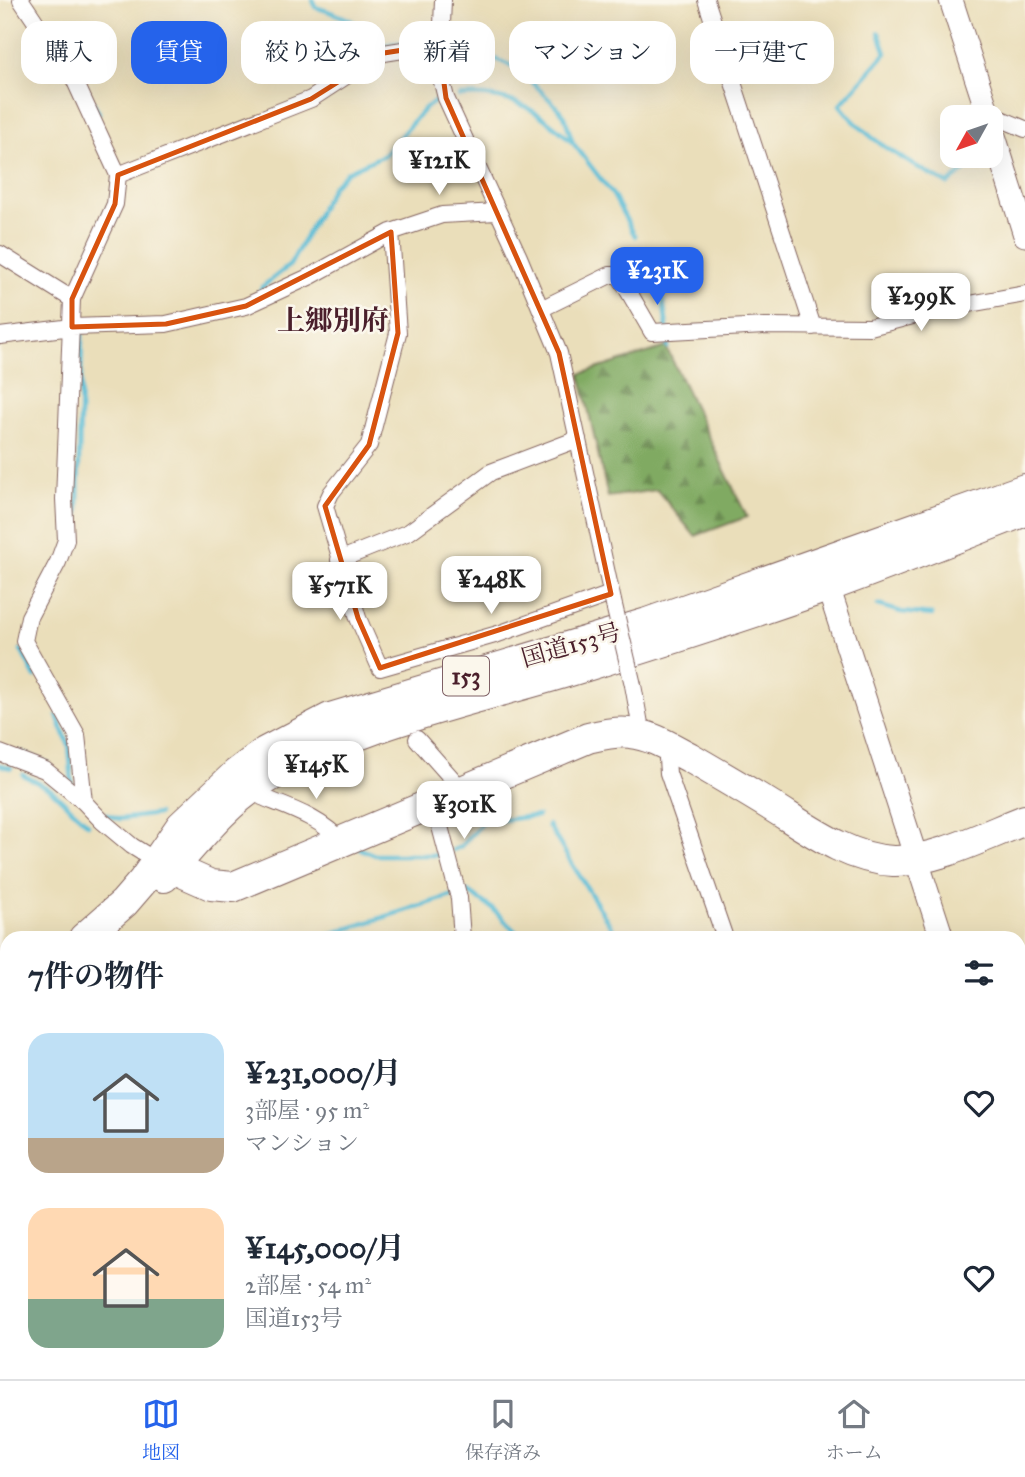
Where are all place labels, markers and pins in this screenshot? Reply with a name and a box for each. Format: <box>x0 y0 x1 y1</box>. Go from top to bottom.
pin: ¥121K <box>390 138 488 197</box>
pin: ¥231K <box>608 247 706 307</box>
pin: ¥299K <box>872 274 970 333</box>
pin: ¥248K <box>442 556 540 616</box>
pin: ¥571K <box>291 562 389 622</box>
pin: ¥145K <box>267 742 365 801</box>
pin: ¥301K <box>415 782 513 841</box>

